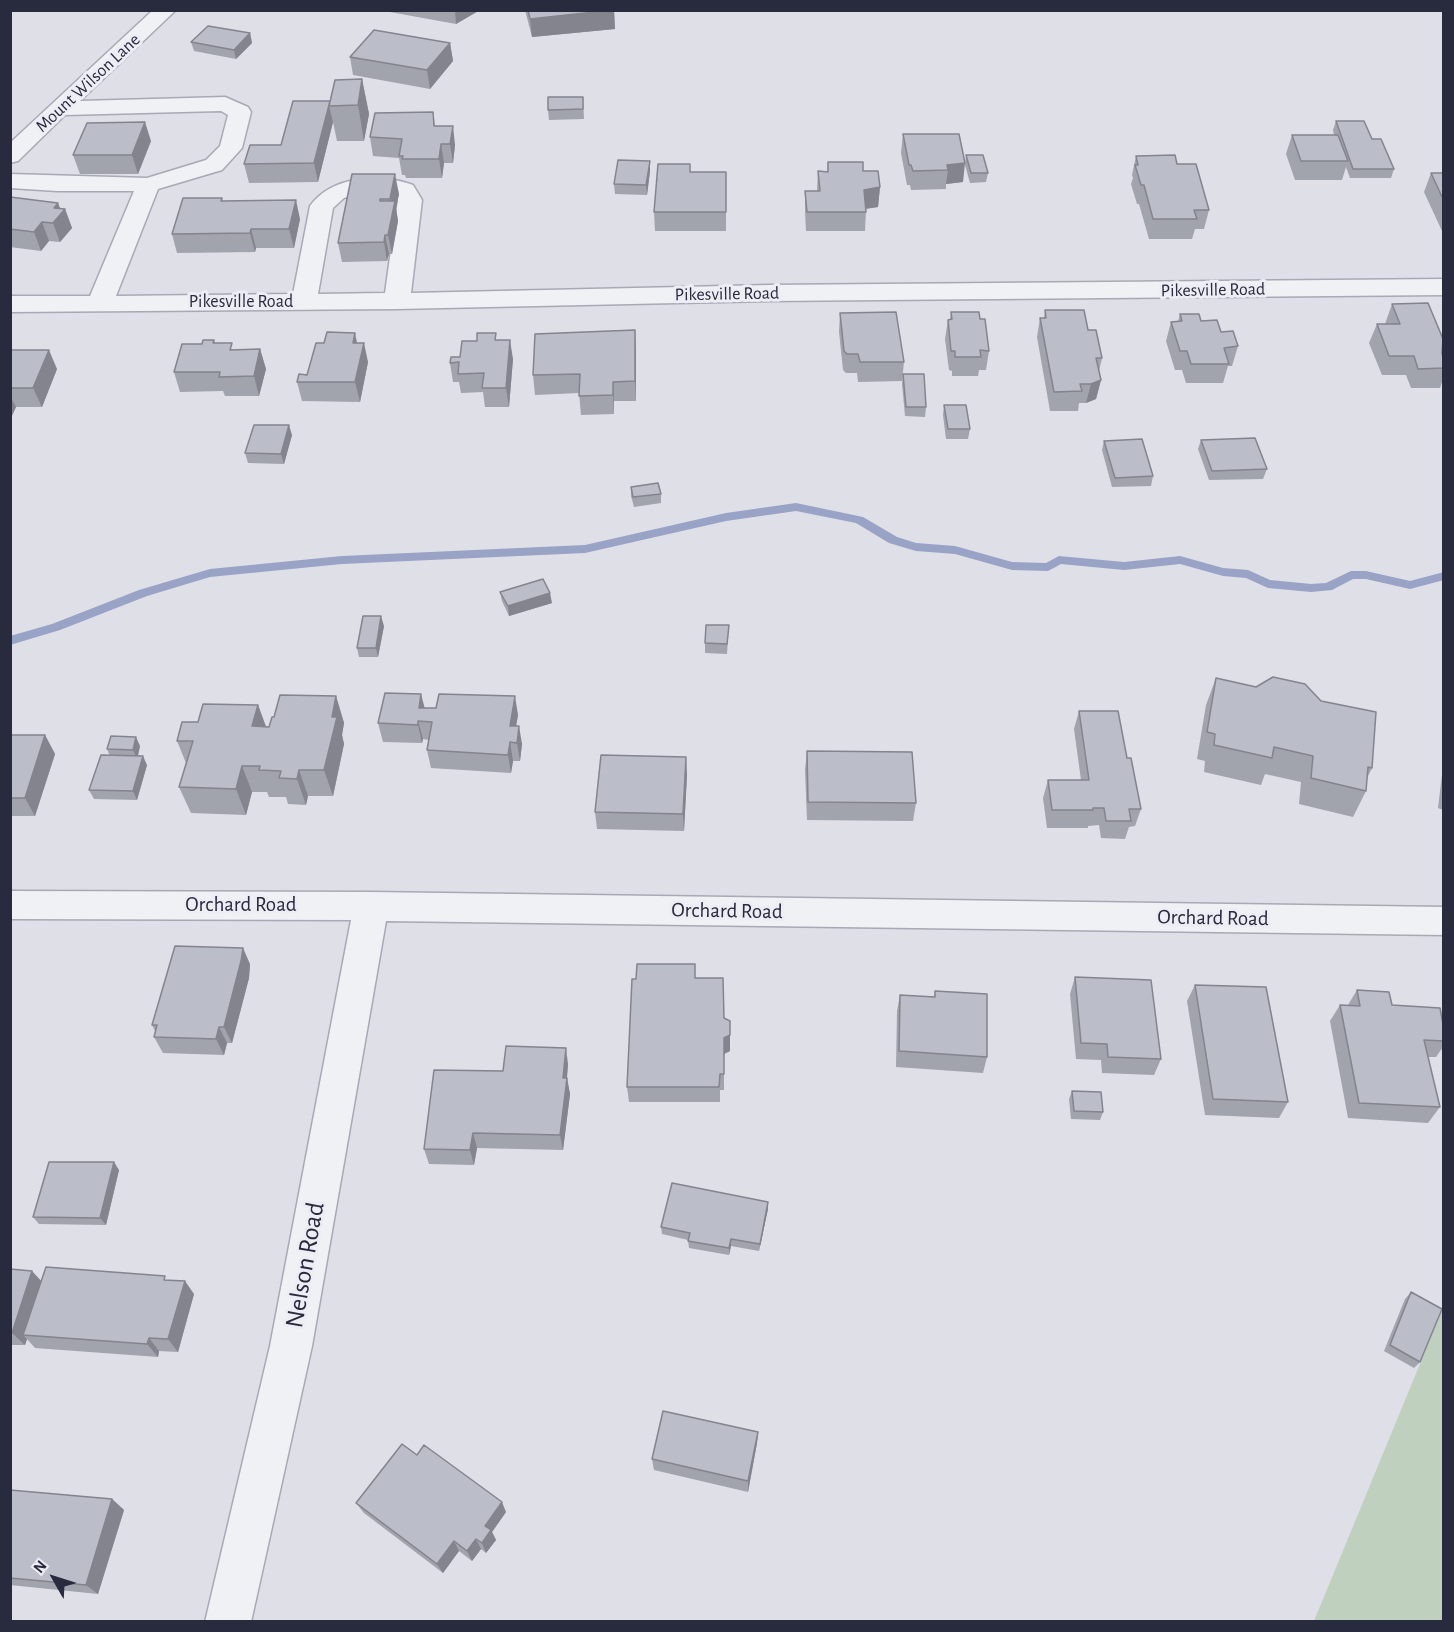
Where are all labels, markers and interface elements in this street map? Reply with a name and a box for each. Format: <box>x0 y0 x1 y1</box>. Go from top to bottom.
street label: Mount Wilson Lane <box>31 29 145 137</box>
street label: Pikesville Road <box>1161 278 1265 302</box>
street label: Pikesville Road <box>675 282 779 306</box>
street label: Pikesville Road <box>189 291 293 313</box>
street label: Orchard Road <box>185 892 297 918</box>
street label: Orchard Road <box>671 897 783 925</box>
street label: Orchard Road <box>1157 904 1269 932</box>
street label: Nelson Road <box>279 1200 331 1330</box>
north arrow <box>24 1548 84 1608</box>
text: N <box>30 1557 50 1576</box>

